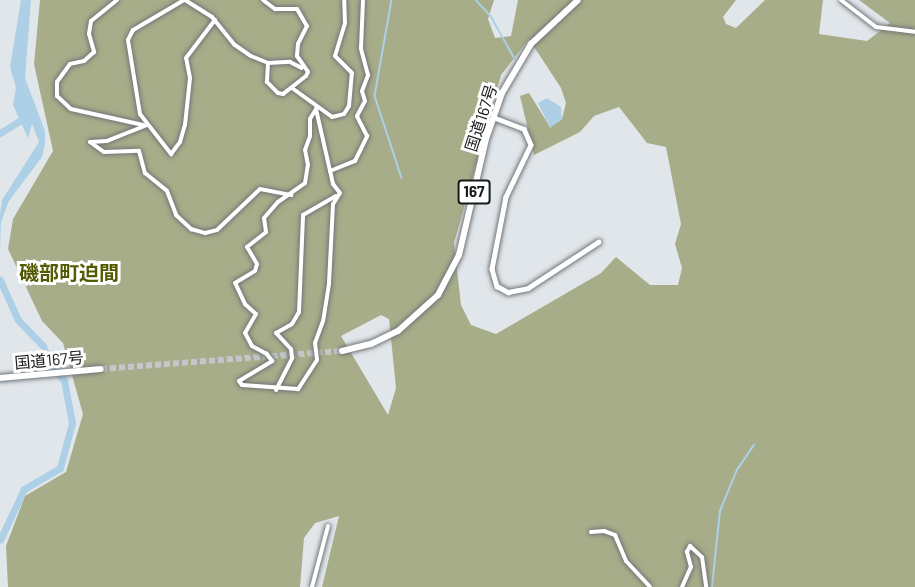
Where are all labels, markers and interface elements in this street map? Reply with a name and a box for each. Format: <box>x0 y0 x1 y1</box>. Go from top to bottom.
street label: 国道167号 <box>461 82 501 154</box>
road number: 167 <box>458 180 490 204</box>
district label: 磯部町迫間 <box>19 260 119 284</box>
street label: 国道167号 <box>14 347 84 373</box>

